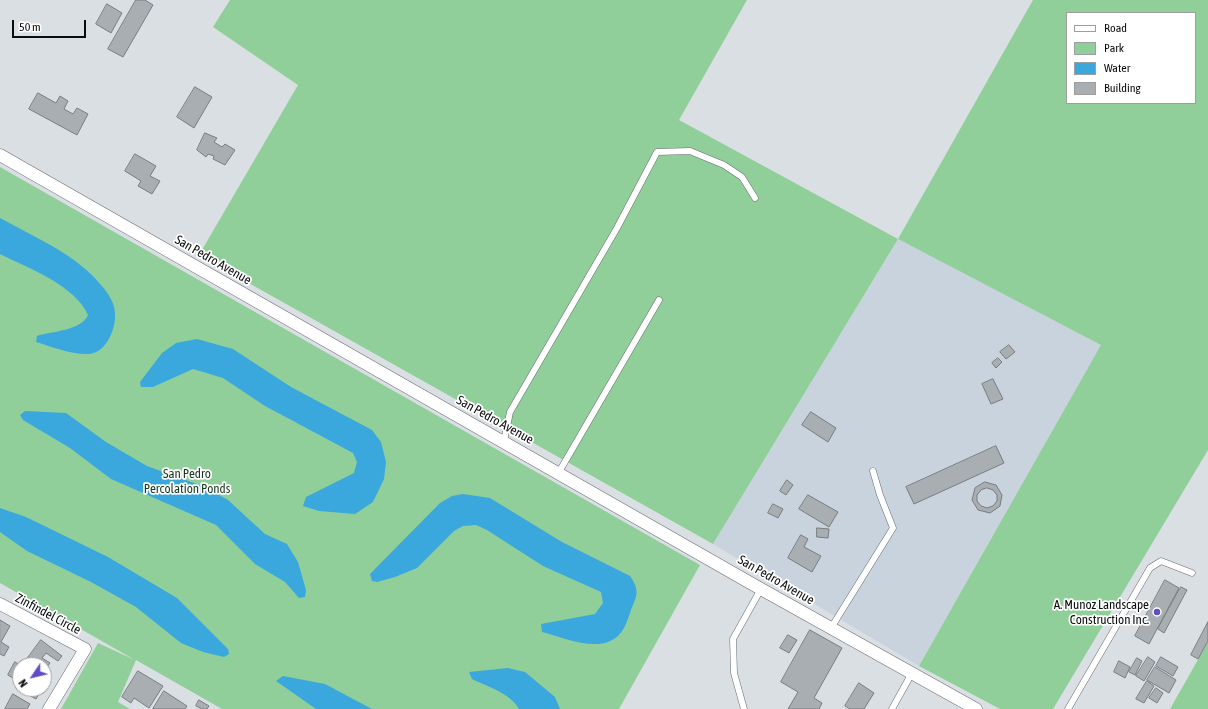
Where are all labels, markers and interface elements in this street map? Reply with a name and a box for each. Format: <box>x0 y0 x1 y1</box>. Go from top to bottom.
scale bar <box>14 12 88 38</box>
legend <box>1066 12 1196 104</box>
text: 50 m <box>19 20 41 34</box>
text: Road <box>1104 21 1127 35</box>
text: Park <box>1104 41 1124 55</box>
text: Water <box>1104 61 1130 75</box>
text: Building <box>1104 81 1141 95</box>
street label: San Pedro Avenue <box>172 232 254 288</box>
street label: San Pedro Avenue <box>454 392 536 448</box>
park label: San Pedro Percolation Ponds <box>144 466 230 497</box>
street label: San Pedro Avenue <box>735 552 817 608</box>
street label: Zinfindel Circle <box>13 590 83 638</box>
place label: A. Munoz Landscape Construction Inc. <box>1054 597 1149 628</box>
marker: A. Munoz Landscape Construction Inc. <box>1152 607 1162 617</box>
north arrow <box>12 657 52 697</box>
text: N <box>16 677 30 689</box>

